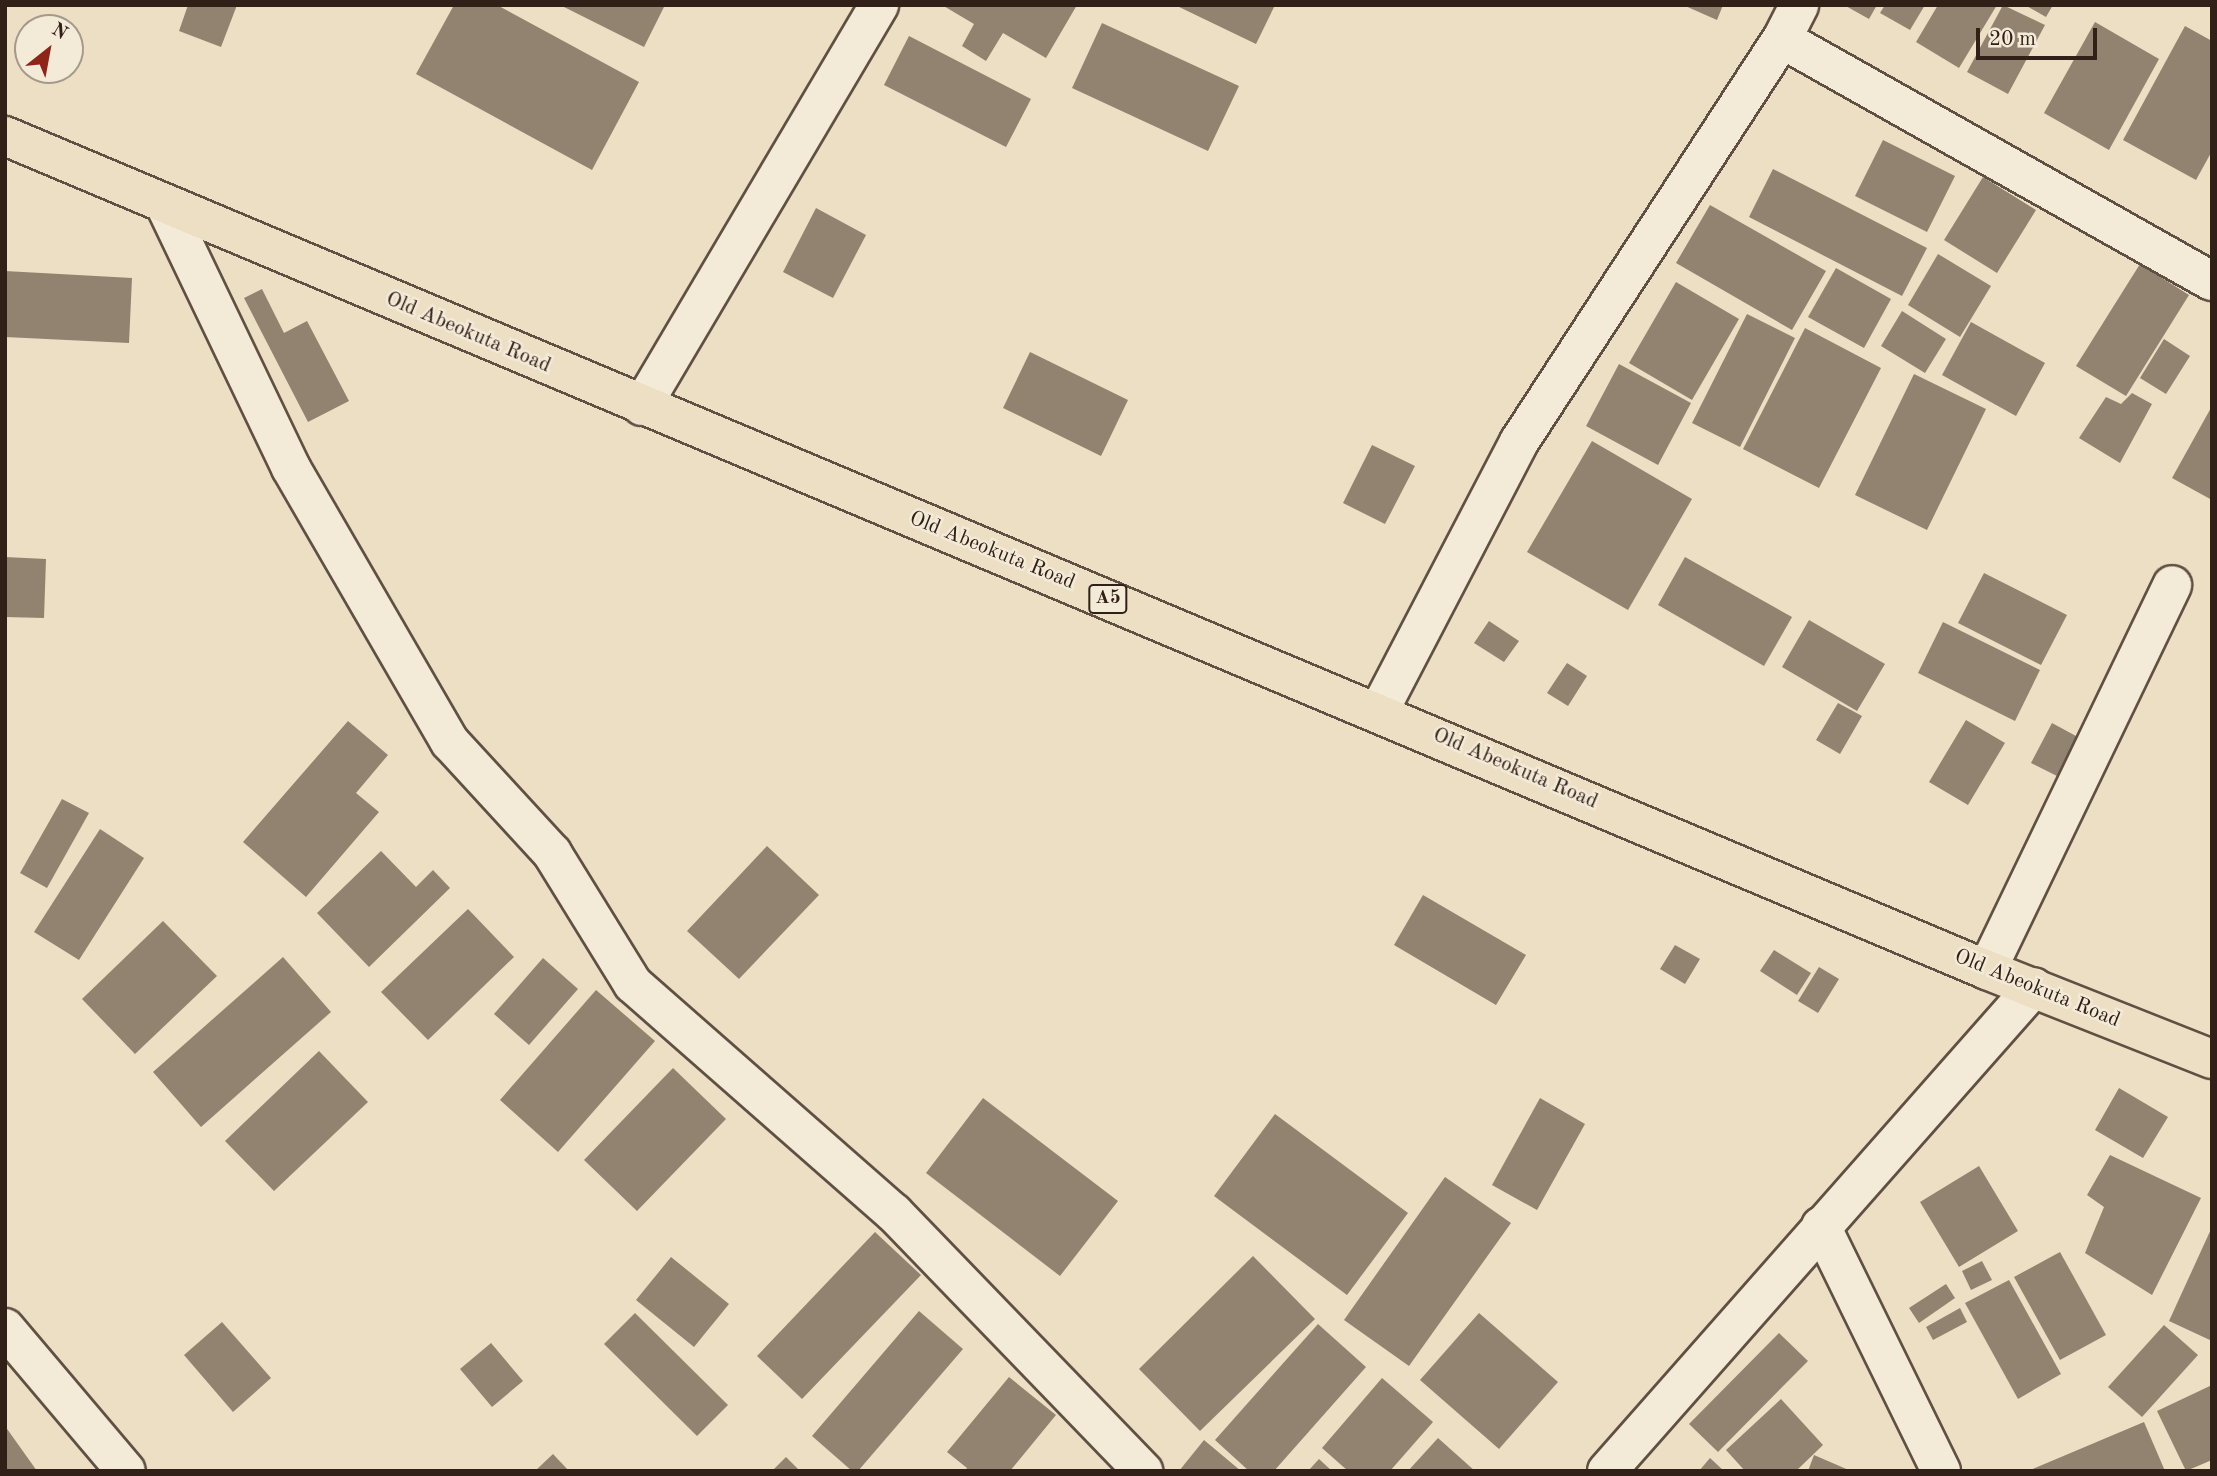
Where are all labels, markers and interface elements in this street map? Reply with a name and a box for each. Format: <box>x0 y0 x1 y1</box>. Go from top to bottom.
north arrow <box>14 14 84 84</box>
scale bar <box>1979 14 2100 58</box>
text: N <box>48 20 70 44</box>
text: 20 m <box>1989 29 2036 50</box>
street label: Old Abeokuta Road <box>382 287 554 379</box>
street label: Old Abeokuta Road <box>905 506 1079 596</box>
road number: A5 <box>1087 584 1129 614</box>
street label: Old Abeokuta Road <box>1429 723 1601 815</box>
street label: Old Abeokuta Road <box>1950 944 2124 1034</box>

